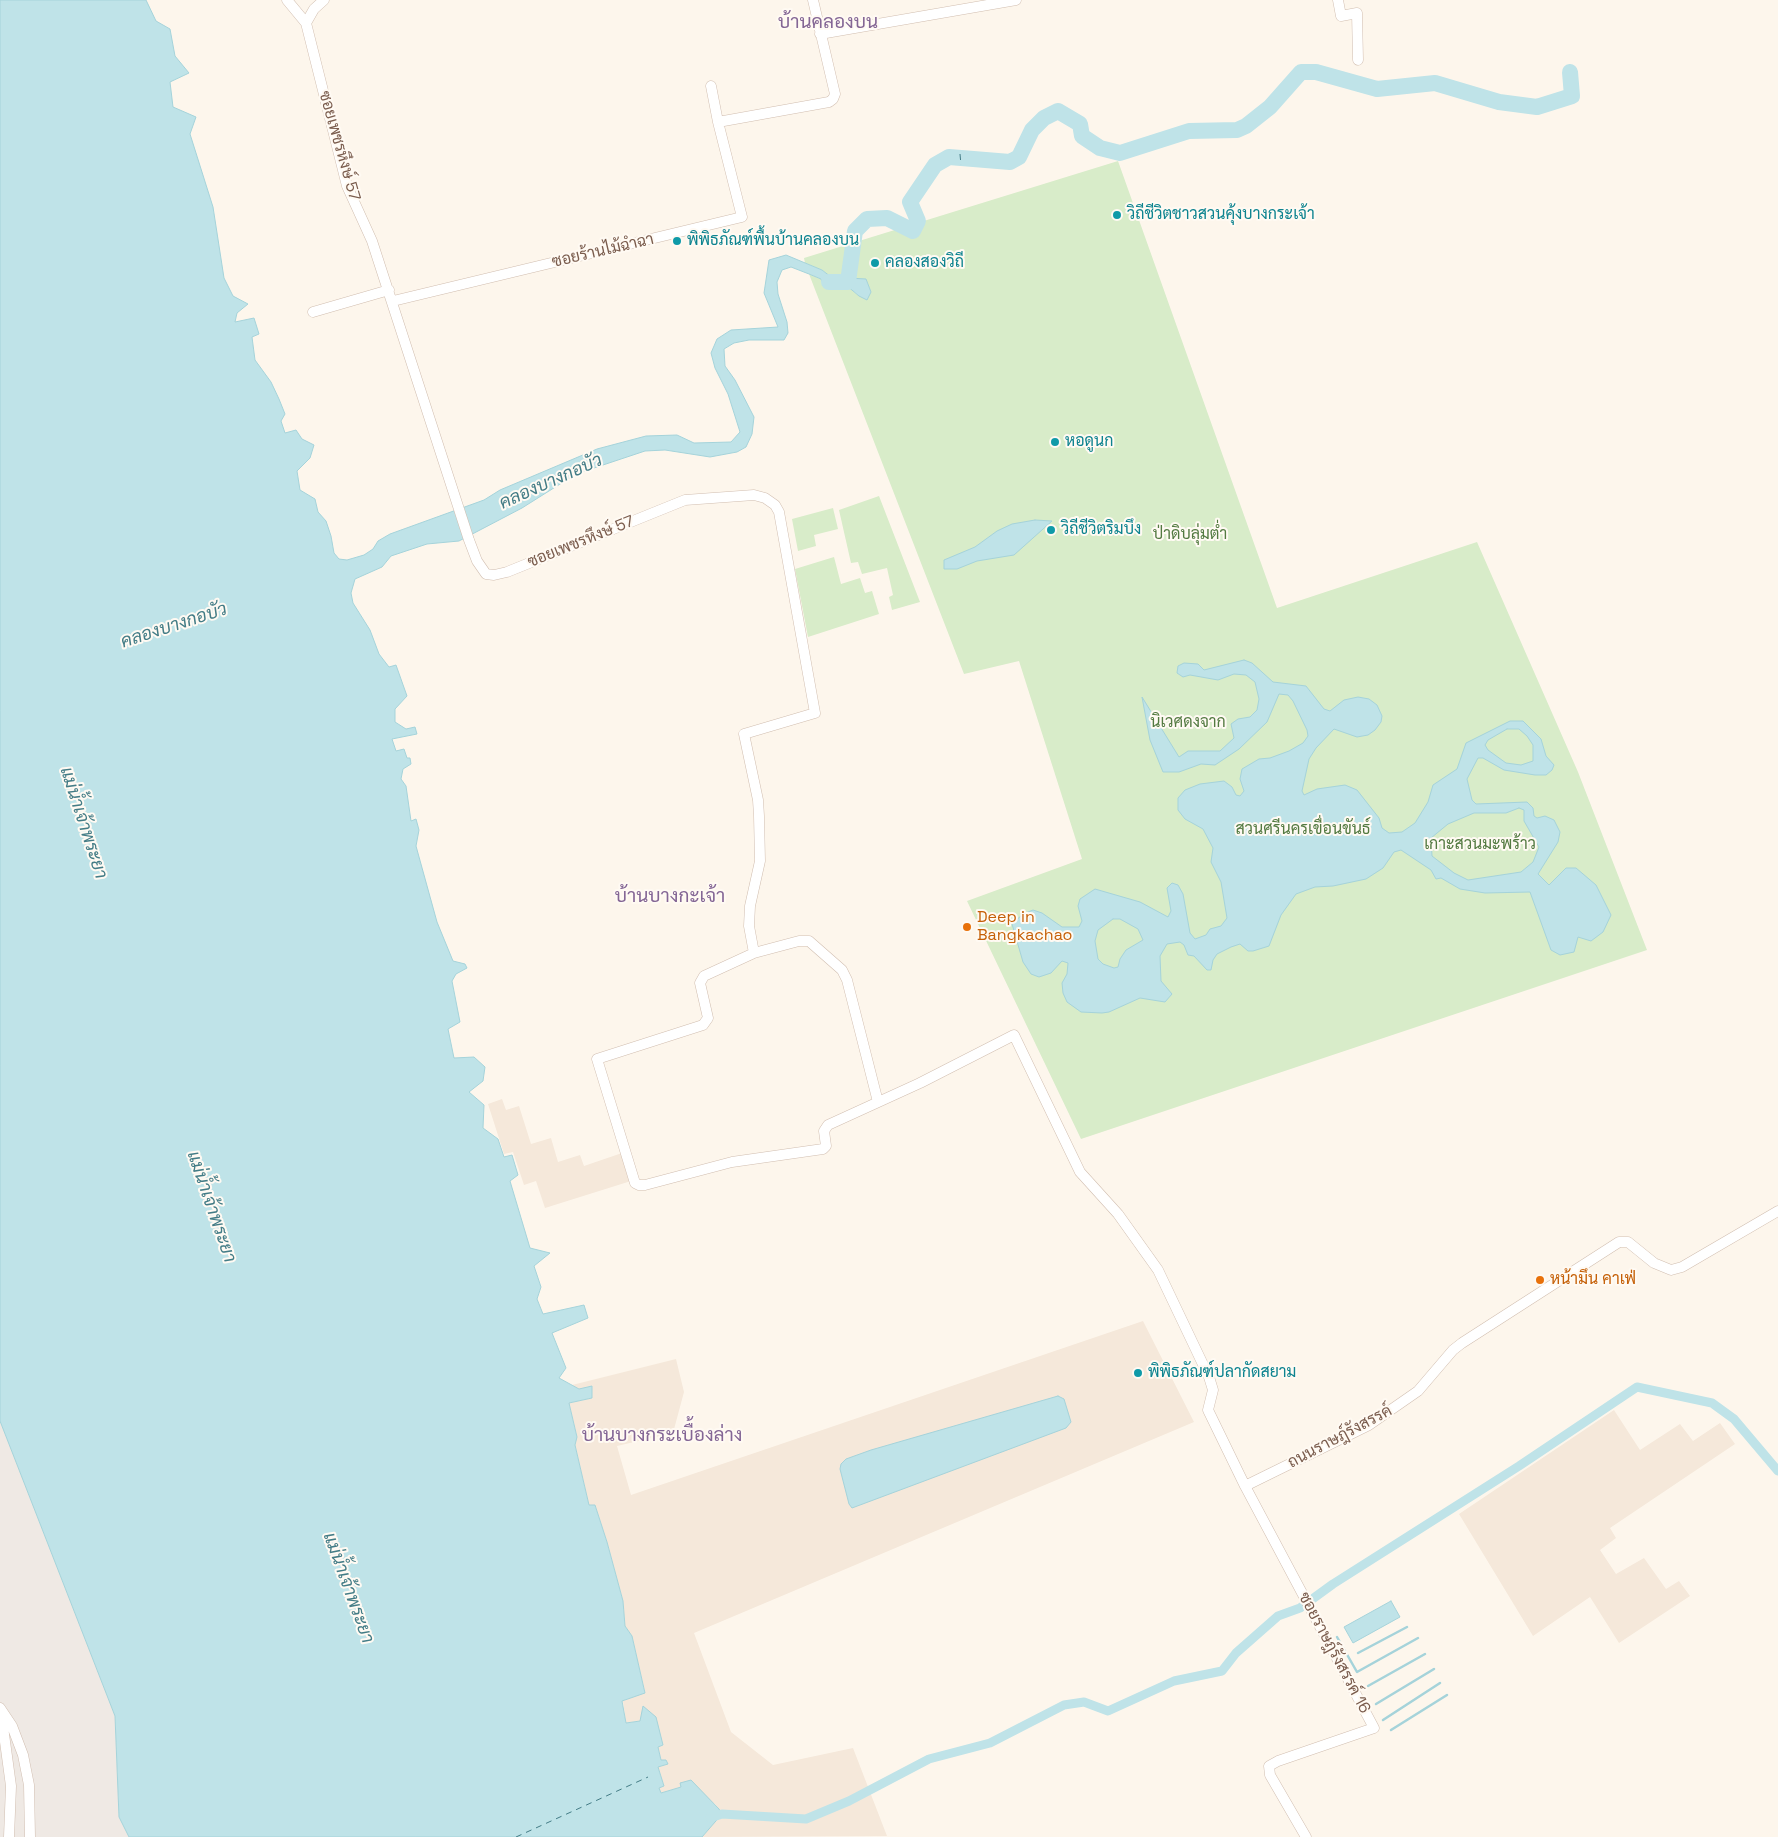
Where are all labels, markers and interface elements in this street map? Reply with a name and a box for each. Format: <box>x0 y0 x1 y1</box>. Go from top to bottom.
district label: บ้านคลองบน <box>778 12 878 34</box>
street label: ซอยเพชรหึงษ์ 57 <box>314 89 364 203</box>
place label: วิถีชีวิตชาวสวนคุ้งบางกระเจ้า <box>1127 205 1315 225</box>
marker: วิถีชีวิตชาวสวนคุ้งบางกระเจ้า <box>1111 209 1123 221</box>
street label: ซอยร้านไม้ฉำฉา <box>550 230 656 272</box>
place label: พิพิธภัณฑ์พื้นบ้านคลองบน <box>687 231 859 251</box>
marker: พิพิธภัณฑ์พื้นบ้านคลองบน <box>671 235 683 247</box>
place label: คลองสองวิถี <box>885 253 964 273</box>
marker: คลองสองวิถี <box>869 257 881 269</box>
place label: หอดูนก <box>1065 432 1113 452</box>
marker: หอดูนก <box>1049 436 1061 448</box>
water label: คลองบางกอบัว <box>496 450 606 514</box>
street label: ซอยเพชรหึงษ์ 57 <box>525 512 637 572</box>
place label: วิถีชีวิตริมบึง <box>1061 520 1141 540</box>
marker: วิถีชีวิตริมบึง <box>1045 524 1057 536</box>
park label: ป่าดิบลุ่มต่ำ <box>1153 525 1227 545</box>
water label: คลองบางกอบัว <box>118 599 230 653</box>
park label: นิเวศดงจาก <box>1150 713 1226 733</box>
water label: แม่น้ำเจ้าพระยา <box>55 764 111 882</box>
park label: สวนศรีนครเขื่อนขันธ์ <box>1235 820 1371 840</box>
park label: เกาะสวนมะพร้าว <box>1424 835 1536 855</box>
district label: บ้านบางกะเจ้า <box>615 886 725 908</box>
place label: Deep in Bangkachao <box>977 908 1073 946</box>
marker: Deep in Bangkachao <box>961 921 973 933</box>
water label: แม่น้ำเจ้าพระยา <box>182 1149 240 1265</box>
place label: หน้ามึน คาเฟ่ <box>1550 1270 1636 1290</box>
marker: หน้ามึน คาเฟ่ <box>1534 1274 1546 1286</box>
place label: พิพิธภัณฑ์ปลากัดสยาม <box>1148 1363 1296 1383</box>
marker: พิพิธภัณฑ์ปลากัดสยาม <box>1132 1367 1144 1379</box>
street label: ถนนราษฎ์รังสรรค์ <box>1285 1401 1395 1473</box>
district label: บ้านบางกระเบื้องล่าง <box>582 1425 742 1447</box>
water label: แม่น้ำเจ้าพระยา <box>318 1530 378 1646</box>
street label: ซอยราษฎ์รังสรรค์ 16 <box>1294 1589 1374 1717</box>

